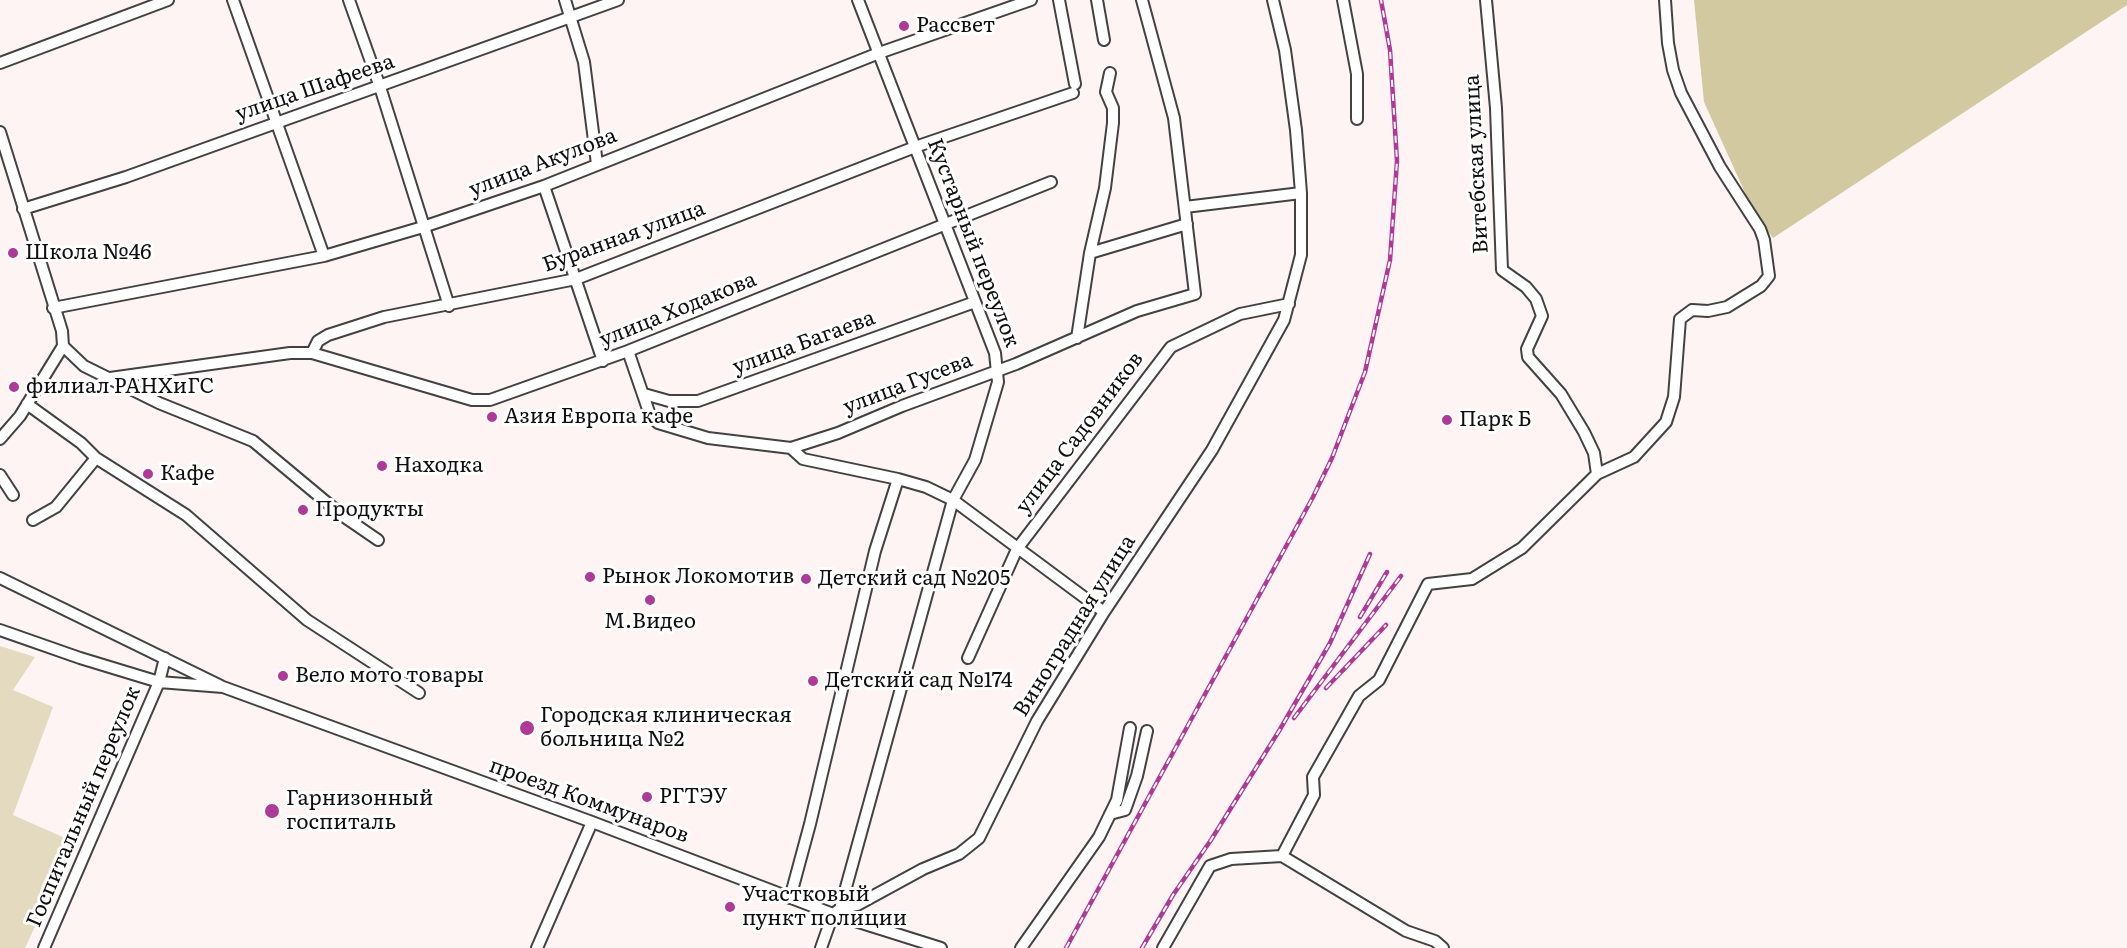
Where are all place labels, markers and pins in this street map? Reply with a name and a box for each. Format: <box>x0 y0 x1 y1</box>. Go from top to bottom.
place label: Рассвет <box>916 13 995 39</box>
marker: Рассвет <box>897 19 911 33</box>
place label: Школа №46 <box>25 240 152 266</box>
marker: Школа №46 <box>6 246 20 260</box>
place label: филиал РАНХиГС <box>26 374 214 400</box>
marker: филиал РАНХиГС <box>7 380 21 394</box>
place label: Азия Европа кафе <box>504 404 693 430</box>
place label: Парк Б <box>1459 407 1532 433</box>
marker: Азия Европа кафе <box>485 410 499 424</box>
marker: Парк Б <box>1440 413 1454 427</box>
place label: Находка <box>394 453 483 479</box>
marker: Находка <box>375 459 389 473</box>
place label: Кафе <box>160 461 215 487</box>
marker: Кафе <box>141 467 155 481</box>
place label: Продукты <box>315 497 424 523</box>
marker: Продукты <box>296 503 310 517</box>
place label: Рынок Локомотив <box>602 564 794 590</box>
place label: Детский сад №205 <box>818 566 1010 592</box>
marker: Рынок Локомотив <box>583 570 597 584</box>
marker: Детский сад №205 <box>799 572 813 586</box>
marker: М.Видео <box>643 593 657 607</box>
place label: М.Видео <box>604 609 696 635</box>
place label: Вело мото товары <box>295 663 484 689</box>
place label: Детский сад №174 <box>825 668 1013 694</box>
marker: Вело мото товары <box>276 669 290 683</box>
marker: Детский сад №174 <box>806 674 820 688</box>
place label: Городская клиническая больница №2 <box>540 703 792 753</box>
marker: Городская клиническая больница №2 <box>518 719 536 737</box>
place label: РГТЭУ <box>659 784 727 810</box>
place label: Гарнизонный госпиталь <box>286 786 433 836</box>
marker: РГТЭУ <box>640 790 654 804</box>
marker: Гарнизонный госпиталь <box>263 802 281 820</box>
place label: Участковый пункт полиции <box>742 882 907 932</box>
marker: Участковый пункт полиции <box>723 900 737 914</box>

